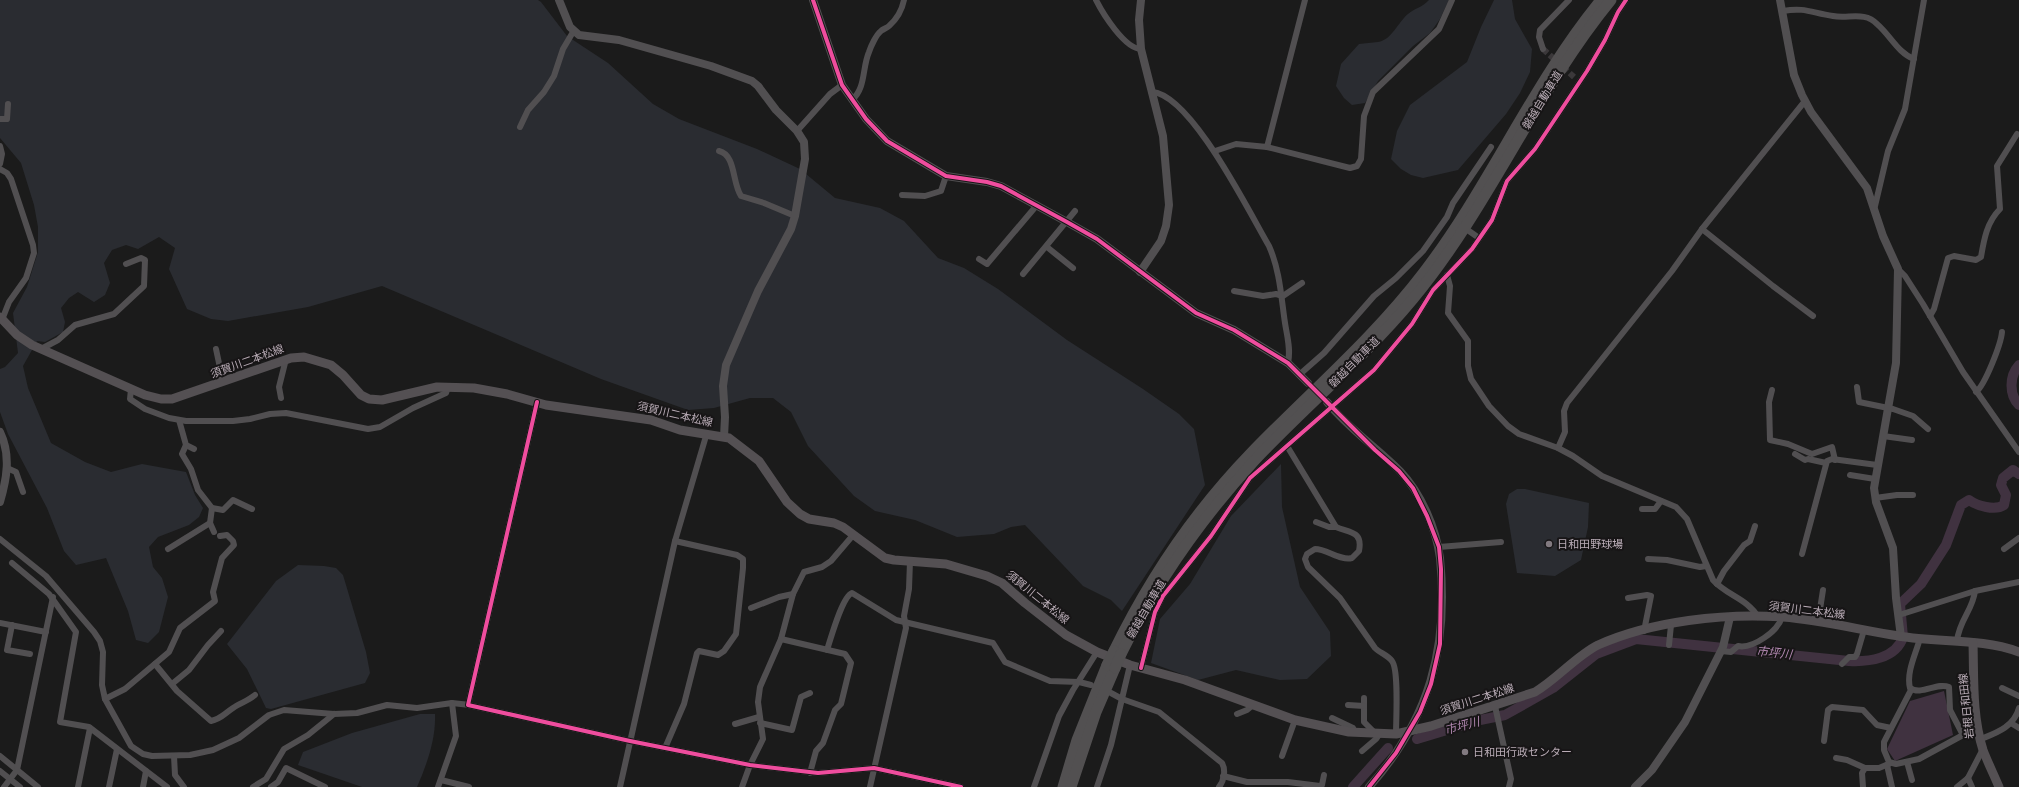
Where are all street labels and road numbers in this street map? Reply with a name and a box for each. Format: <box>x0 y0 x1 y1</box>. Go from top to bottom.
street label: 磐越自動車道 <box>1519 68 1566 132</box>
street label: 磐越自動車道 <box>1326 334 1383 391</box>
street label: 須賀川二本松線 <box>208 341 286 382</box>
street label: 須賀川二本松線 <box>636 399 714 430</box>
street label: 須賀川二本松線 <box>1003 567 1072 627</box>
street label: 磐越自動車道 <box>1123 577 1169 642</box>
street label: 須賀川二本松線 <box>1768 598 1846 623</box>
street label: 岩根日和田線 <box>1956 672 1977 740</box>
street label: 須賀川二本松線 <box>1438 680 1516 719</box>

